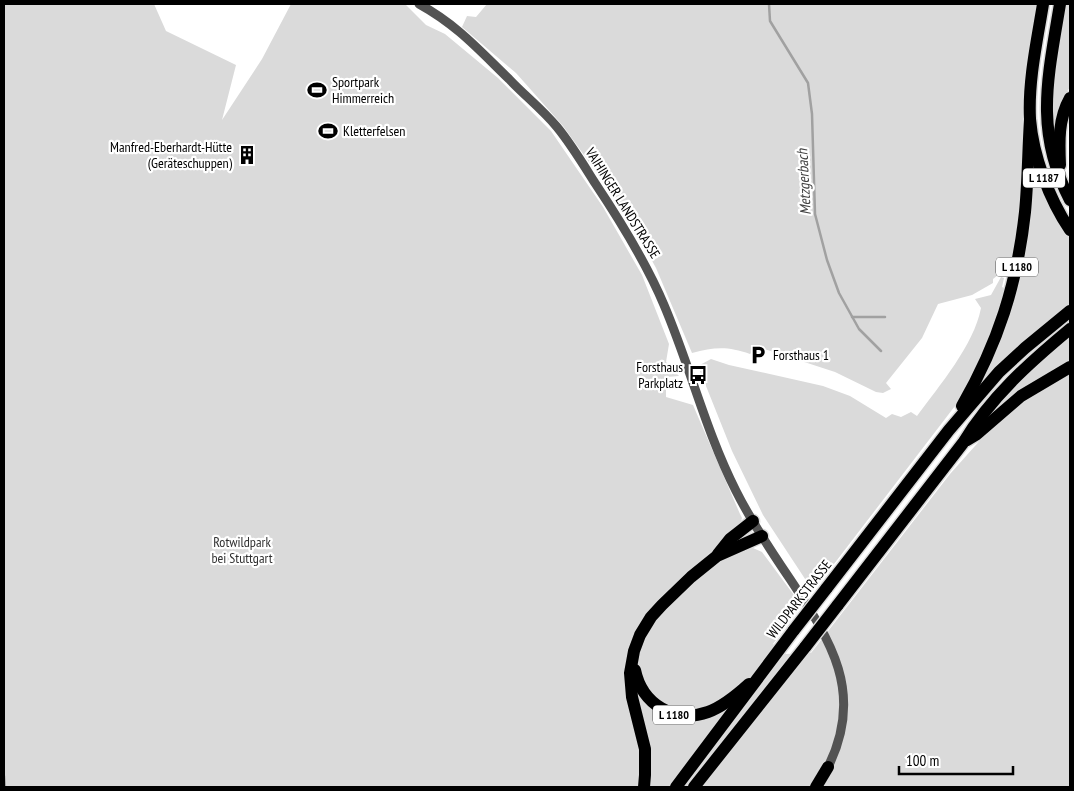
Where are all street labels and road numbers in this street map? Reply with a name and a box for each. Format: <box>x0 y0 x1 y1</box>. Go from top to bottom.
street label: VAIHINGER LANDSTRASSE <box>581 143 664 262</box>
road number: L 1187 <box>1023 168 1065 188</box>
road number: L 1180 <box>996 258 1038 276</box>
street label: WILDPARKSTRASSE <box>763 556 835 642</box>
road number: L 1180 <box>653 706 695 724</box>

